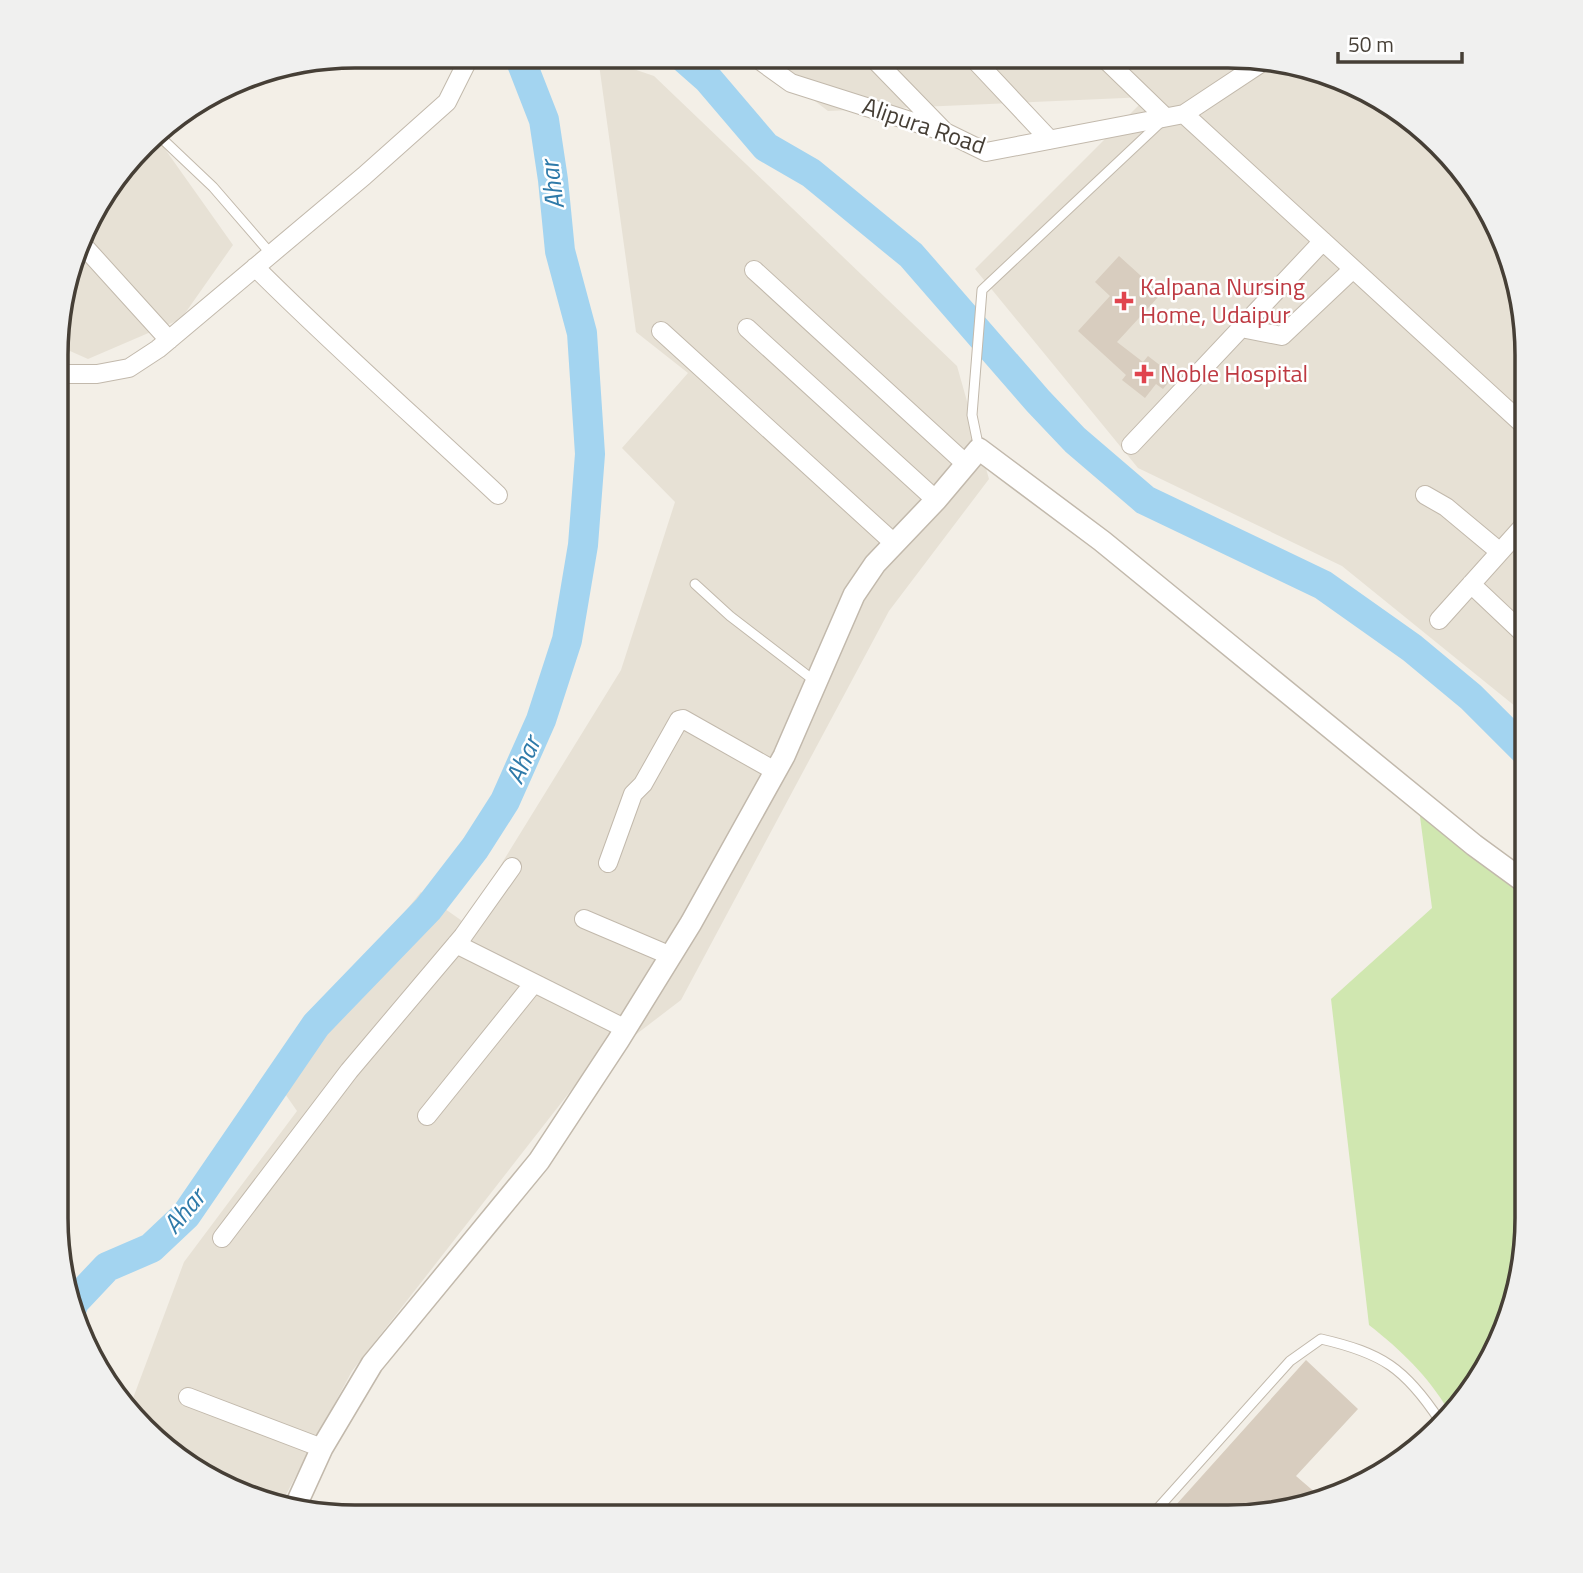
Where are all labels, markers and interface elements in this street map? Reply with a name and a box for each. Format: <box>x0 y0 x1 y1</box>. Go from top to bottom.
scale bar <box>1338 21 1462 65</box>
text: 50 m <box>1348 28 1394 60</box>
street label: Alipura Road <box>858 87 991 163</box>
water label: Ahar <box>529 156 574 212</box>
place label: Kalpana Nursing Home, Udaipur <box>1140 268 1305 332</box>
marker: Kalpana Nursing Home, Udaipur <box>1114 291 1134 311</box>
place label: Noble Hospital <box>1160 355 1308 391</box>
marker: Noble Hospital <box>1134 364 1154 384</box>
water label: Ahar <box>495 727 551 790</box>
water label: Ahar <box>153 1177 216 1242</box>

